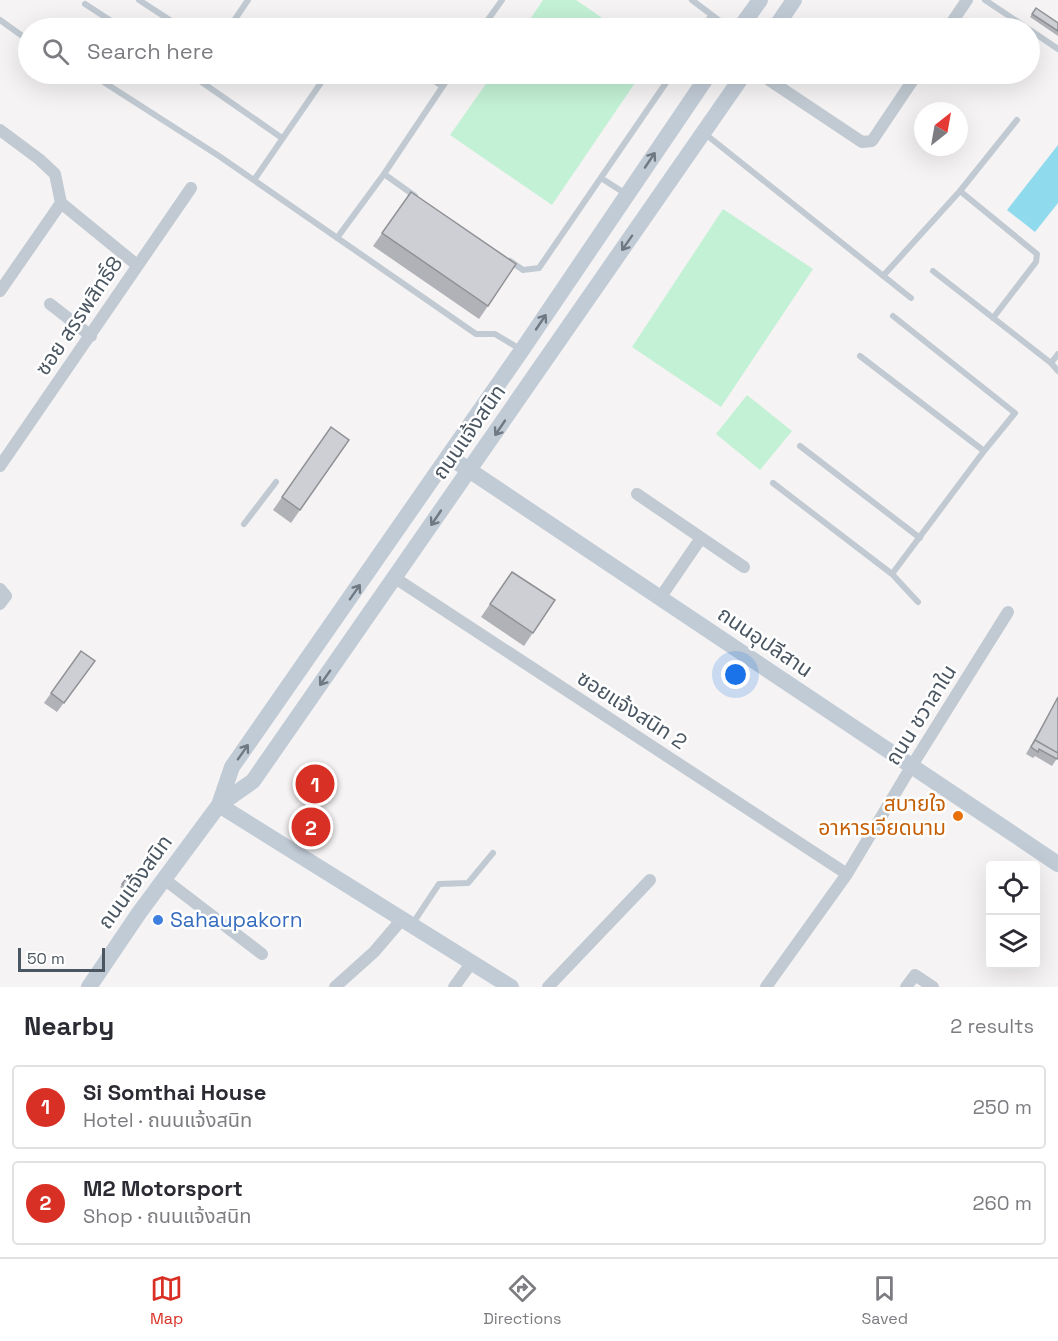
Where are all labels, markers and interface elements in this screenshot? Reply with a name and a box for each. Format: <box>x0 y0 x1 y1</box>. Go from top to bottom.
search box <box>18 18 1040 84</box>
icon: search <box>39 35 72 68</box>
text: Search here <box>87 37 214 65</box>
north arrow <box>914 102 968 156</box>
one-way arrow <box>644 152 656 168</box>
one-way arrow <box>621 234 633 250</box>
street label: ซอย สรรพสิทธิ์8 <box>29 251 128 380</box>
one-way arrow <box>535 313 548 330</box>
street label: ถนนแจ้งสนิท <box>426 379 511 484</box>
one-way arrow <box>493 419 506 436</box>
one-way arrow <box>430 509 442 526</box>
one-way arrow <box>349 585 361 601</box>
street label: ถนนอุปลีสาน <box>713 600 818 683</box>
street label: ถนน ชวาลาใน <box>879 659 962 770</box>
your location <box>721 660 750 689</box>
street label: ซอยแจ้งสนิท 2 <box>572 664 692 755</box>
one-way arrow <box>319 670 331 686</box>
one-way arrow <box>237 744 249 760</box>
pin: 1 <box>296 762 334 806</box>
place label: สบายใจ อาหารเวียดนาม <box>818 790 946 841</box>
pin: 2 <box>292 804 330 850</box>
marker: สบายใจ อาหารเวียดนาม <box>951 809 965 823</box>
street label: ถนนแจ้งสนิท <box>91 829 178 934</box>
map controls <box>986 861 1040 969</box>
button: locate <box>986 861 1040 915</box>
place label: Sahaupakorn <box>170 906 303 933</box>
marker: Sahaupakorn <box>151 913 165 927</box>
button: layers <box>986 915 1040 969</box>
scale bar <box>18 945 105 972</box>
text: 50 m <box>27 948 65 969</box>
text: Nearby <box>24 1009 114 1043</box>
text: 2 results <box>950 1013 1034 1039</box>
text: Si Somthai House <box>83 1078 266 1106</box>
text: 1 <box>41 1094 50 1120</box>
text: 250 m <box>973 1094 1032 1120</box>
text: Hotel · ถนนแจ้งสนิท <box>83 1107 252 1133</box>
text: M2 Motorsport <box>83 1174 243 1202</box>
text: 2 <box>40 1190 51 1216</box>
text: 260 m <box>973 1190 1032 1216</box>
text: Shop · ถนนแจ้งสนิท <box>83 1203 251 1229</box>
tab: Map <box>150 1272 183 1329</box>
tab: Directions <box>483 1272 562 1329</box>
tab: Saved <box>861 1272 908 1329</box>

